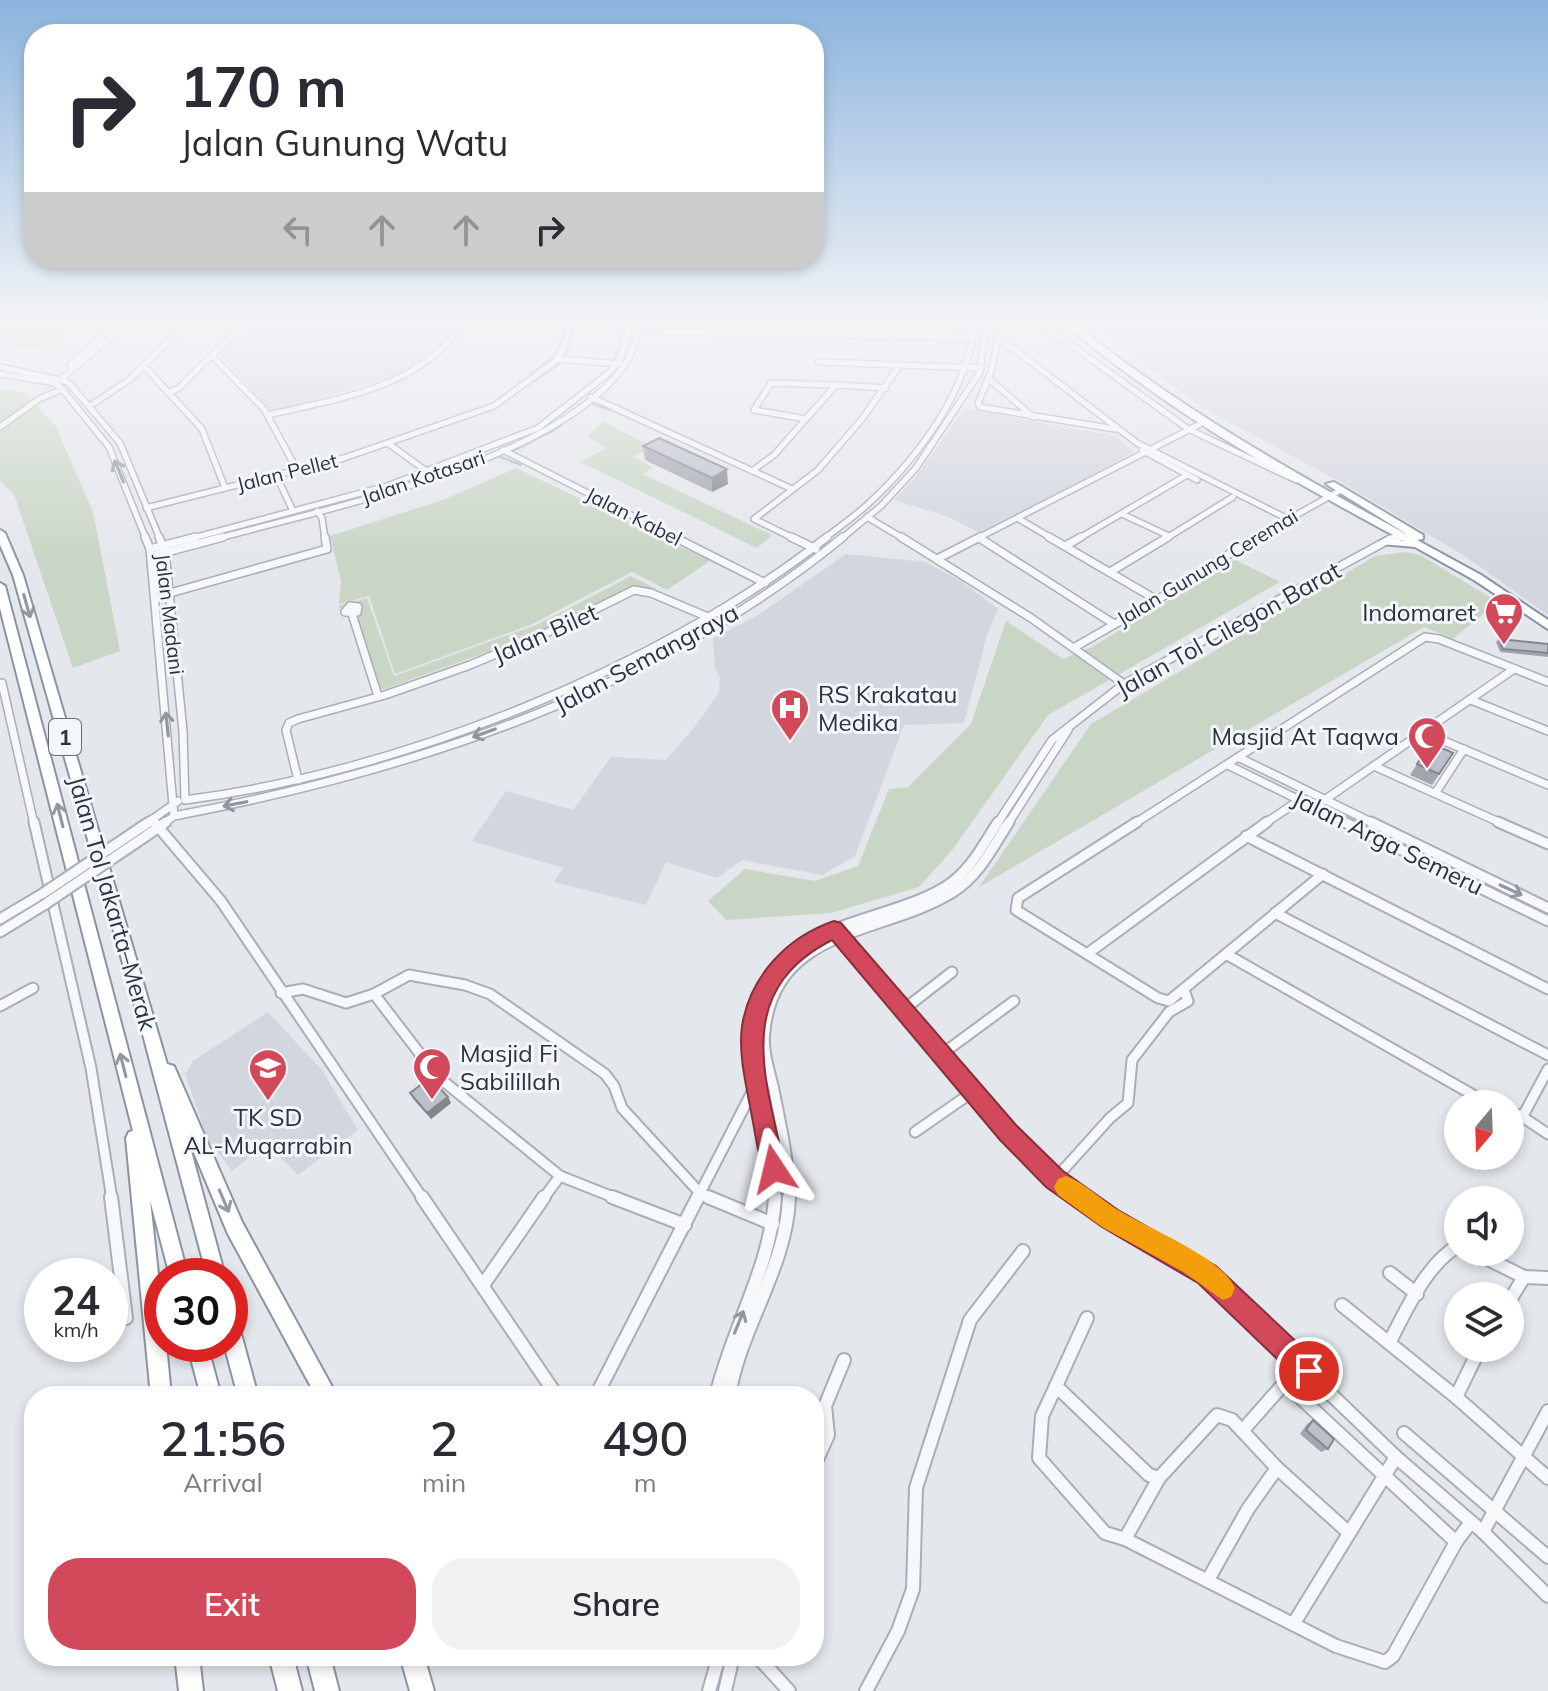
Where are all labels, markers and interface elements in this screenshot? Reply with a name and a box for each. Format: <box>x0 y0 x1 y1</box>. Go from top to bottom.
text: 170 m <box>180 51 347 121</box>
icon: right <box>48 56 152 160</box>
text: Jalan Gunung Watu <box>180 120 508 165</box>
icon: left <box>276 208 320 252</box>
icon: ahead <box>360 208 404 252</box>
icon: ahead <box>444 208 488 252</box>
icon: right <box>528 208 572 252</box>
street label: Jalan Kotasari <box>358 444 488 510</box>
street label: Jalan Pellet <box>234 447 340 497</box>
one-way arrow <box>110 459 125 484</box>
street label: Jalan Kabel <box>582 481 686 551</box>
street label: Jalan Gunung Ceremai <box>1112 503 1302 631</box>
street label: Jalan Madani <box>150 552 190 676</box>
street label: Jalan Tol Cilegon Barat <box>1110 555 1346 703</box>
supermarket icon: Indomaret <box>1483 591 1525 646</box>
one-way arrow <box>20 592 35 618</box>
street label: Jalan Bilet <box>488 597 602 669</box>
street label: Jalan Semangraya <box>549 597 743 719</box>
place label: Indomaret <box>1362 597 1476 627</box>
place label: RS Krakatau Medika <box>818 679 957 737</box>
hospital icon: RS Krakatau Medika <box>769 687 811 742</box>
one-way arrow <box>159 711 174 738</box>
mosque icon: Masjid At Taqwa <box>1406 715 1448 770</box>
road number: 1 <box>49 719 81 755</box>
place label: Masjid At Taqwa <box>1212 721 1399 751</box>
one-way arrow <box>473 727 497 741</box>
street label: Jalan Tol Jakarta–Merak <box>62 772 164 1034</box>
street label: Jalan Arga Semeru <box>1288 783 1488 901</box>
one-way arrow <box>223 798 248 813</box>
one-way arrow <box>51 803 66 829</box>
one-way arrow <box>1498 884 1523 899</box>
place label: Masjid Fi Sabilillah <box>460 1038 561 1096</box>
mosque icon: Masjid Fi Sabilillah <box>411 1046 453 1101</box>
school or university icon: TK SD AL-Muqarrabin <box>247 1047 289 1102</box>
one-way arrow <box>115 1053 130 1079</box>
north arrow <box>1444 1090 1524 1170</box>
map controls <box>1444 1090 1524 1362</box>
place label: TK SD AL-Muqarrabin <box>183 1102 353 1160</box>
position arrow <box>732 1127 816 1211</box>
button: sound <box>1444 1186 1524 1266</box>
one-way arrow <box>217 1188 232 1213</box>
speed limit sign: 30 <box>144 1258 248 1362</box>
text: 24 <box>52 1275 100 1325</box>
button: layers <box>1444 1282 1524 1362</box>
one-way arrow <box>733 1310 747 1335</box>
text: km/h <box>53 1317 99 1342</box>
pin <box>1275 1337 1343 1405</box>
icon: arrive <box>1287 1349 1331 1393</box>
text: 21:56 <box>160 1408 286 1468</box>
text: 2 <box>430 1408 458 1468</box>
text: 490 <box>602 1408 688 1468</box>
text: Arrival <box>183 1466 263 1499</box>
text: min <box>422 1466 466 1499</box>
text: m <box>634 1466 657 1499</box>
button: Exit <box>48 1558 416 1650</box>
button: Share <box>432 1558 800 1650</box>

